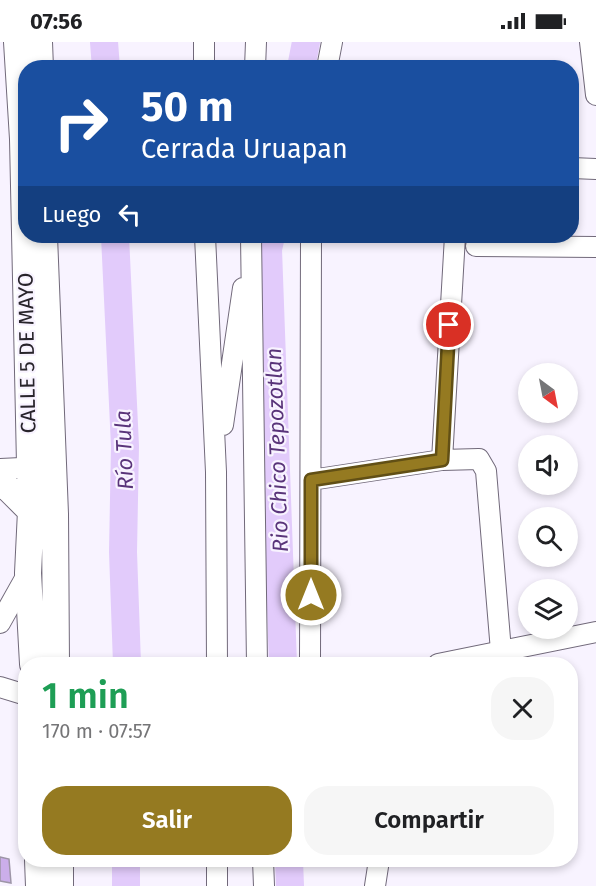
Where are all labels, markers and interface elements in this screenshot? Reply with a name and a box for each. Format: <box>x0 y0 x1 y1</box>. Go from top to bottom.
text: 07:56 <box>30 8 82 35</box>
text: 50 m <box>141 82 234 132</box>
icon: right <box>42 84 120 162</box>
text: Cerrada Uruapan <box>141 133 348 165</box>
icon: left <box>113 198 146 231</box>
text: Luego <box>42 201 101 228</box>
street label: CALLE 5 DE MAYO <box>13 272 41 434</box>
pin <box>423 299 474 350</box>
icon: arrive <box>432 308 465 341</box>
water label: Rio Chico Tepozotlan <box>260 347 294 553</box>
north arrow <box>518 363 578 423</box>
map controls <box>518 363 578 639</box>
water label: Río Tula <box>109 410 139 490</box>
button: sound <box>518 435 578 495</box>
button: search <box>518 507 578 567</box>
position arrow <box>279 563 343 627</box>
button: layers <box>518 579 578 639</box>
text: 1 min <box>42 674 129 718</box>
button: close <box>491 677 554 740</box>
text: 170 m · 07:57 <box>42 719 151 743</box>
button: Salir <box>42 786 292 855</box>
button: Compartir <box>304 786 554 855</box>

